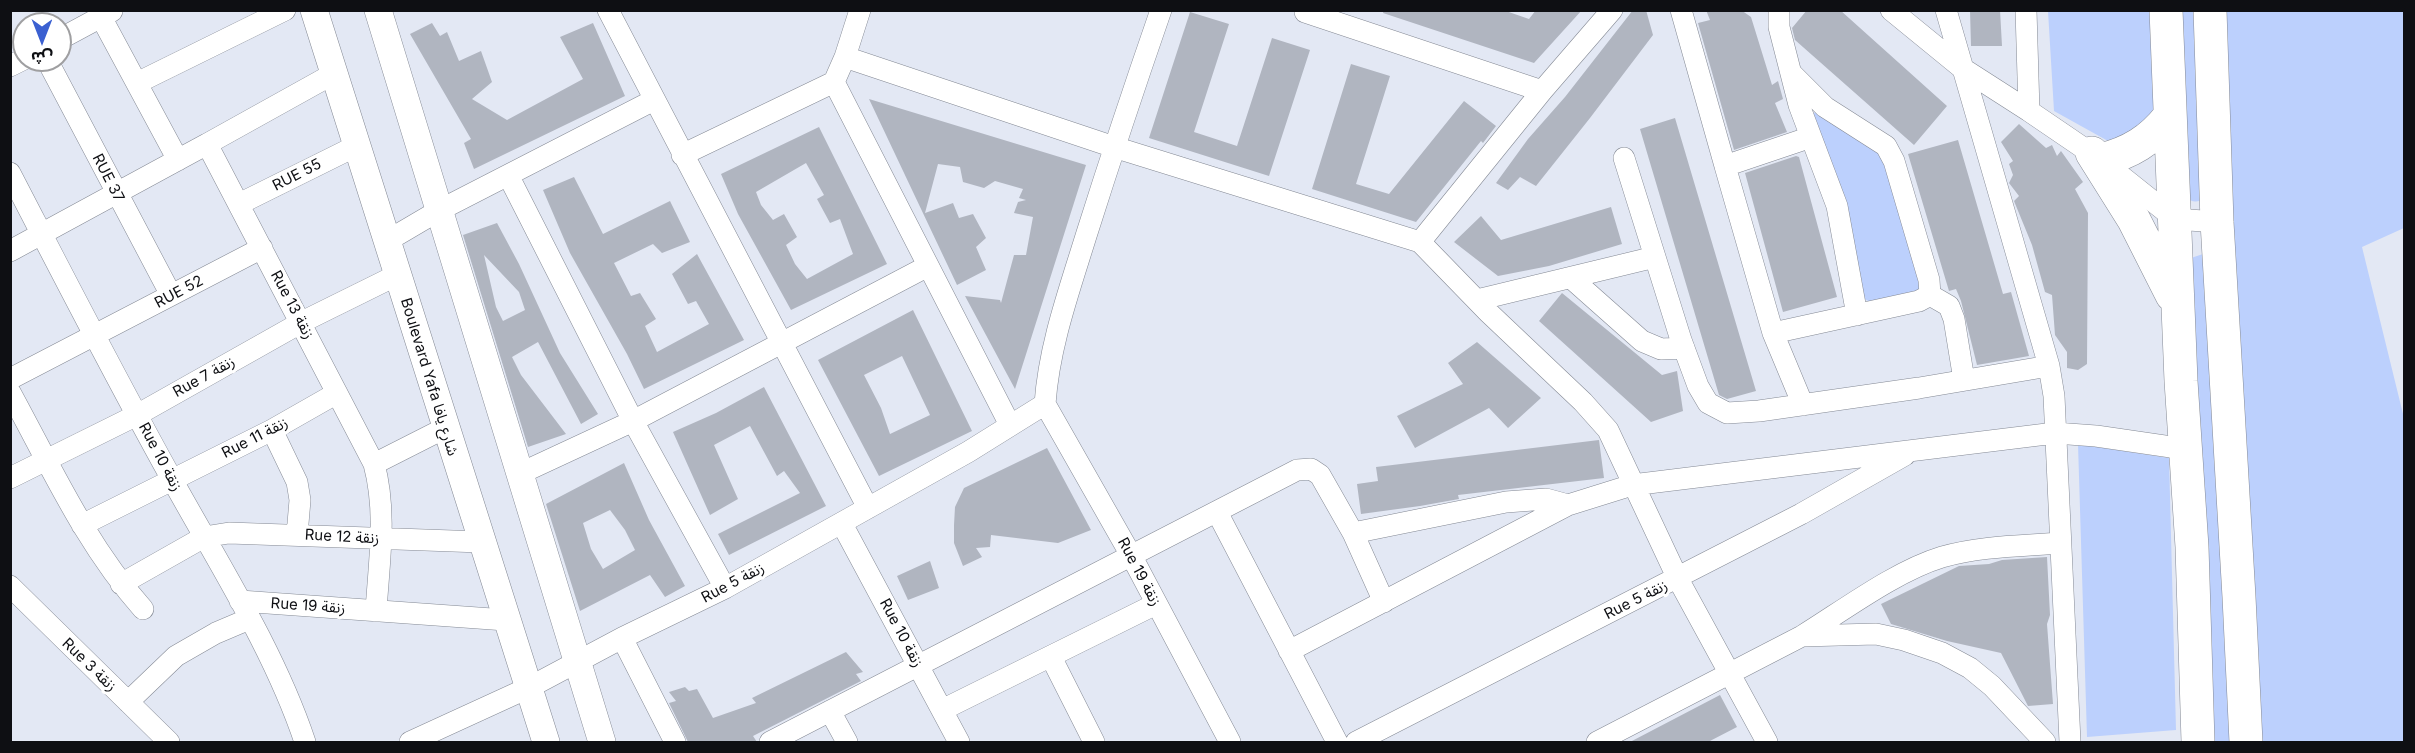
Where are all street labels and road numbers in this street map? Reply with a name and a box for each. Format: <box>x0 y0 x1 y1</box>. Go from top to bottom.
street label: RUE 37 <box>88 151 128 205</box>
street label: RUE 55 <box>270 155 324 195</box>
street label: Rue 13 زنقة <box>266 268 318 342</box>
street label: RUE 52 <box>152 272 206 312</box>
street label: Boulevard Yafa شارع يافا <box>396 296 462 458</box>
street label: Rue 7 زنقة <box>170 353 238 401</box>
street label: Rue 11 زنقة <box>219 414 291 462</box>
street label: Rue 10 زنقة <box>134 420 186 494</box>
street label: Rue 12 زنقة <box>304 526 380 548</box>
street label: Rue 19 زنقة <box>1113 535 1165 609</box>
street label: Rue 5 زنقة <box>698 559 768 607</box>
street label: Rue 5 زنقة <box>1601 576 1671 624</box>
street label: Rue 19 زنقة <box>270 594 346 618</box>
street label: Rue 10 زنقة <box>875 596 927 670</box>
street label: Rue 3 زنقة <box>58 635 120 695</box>

